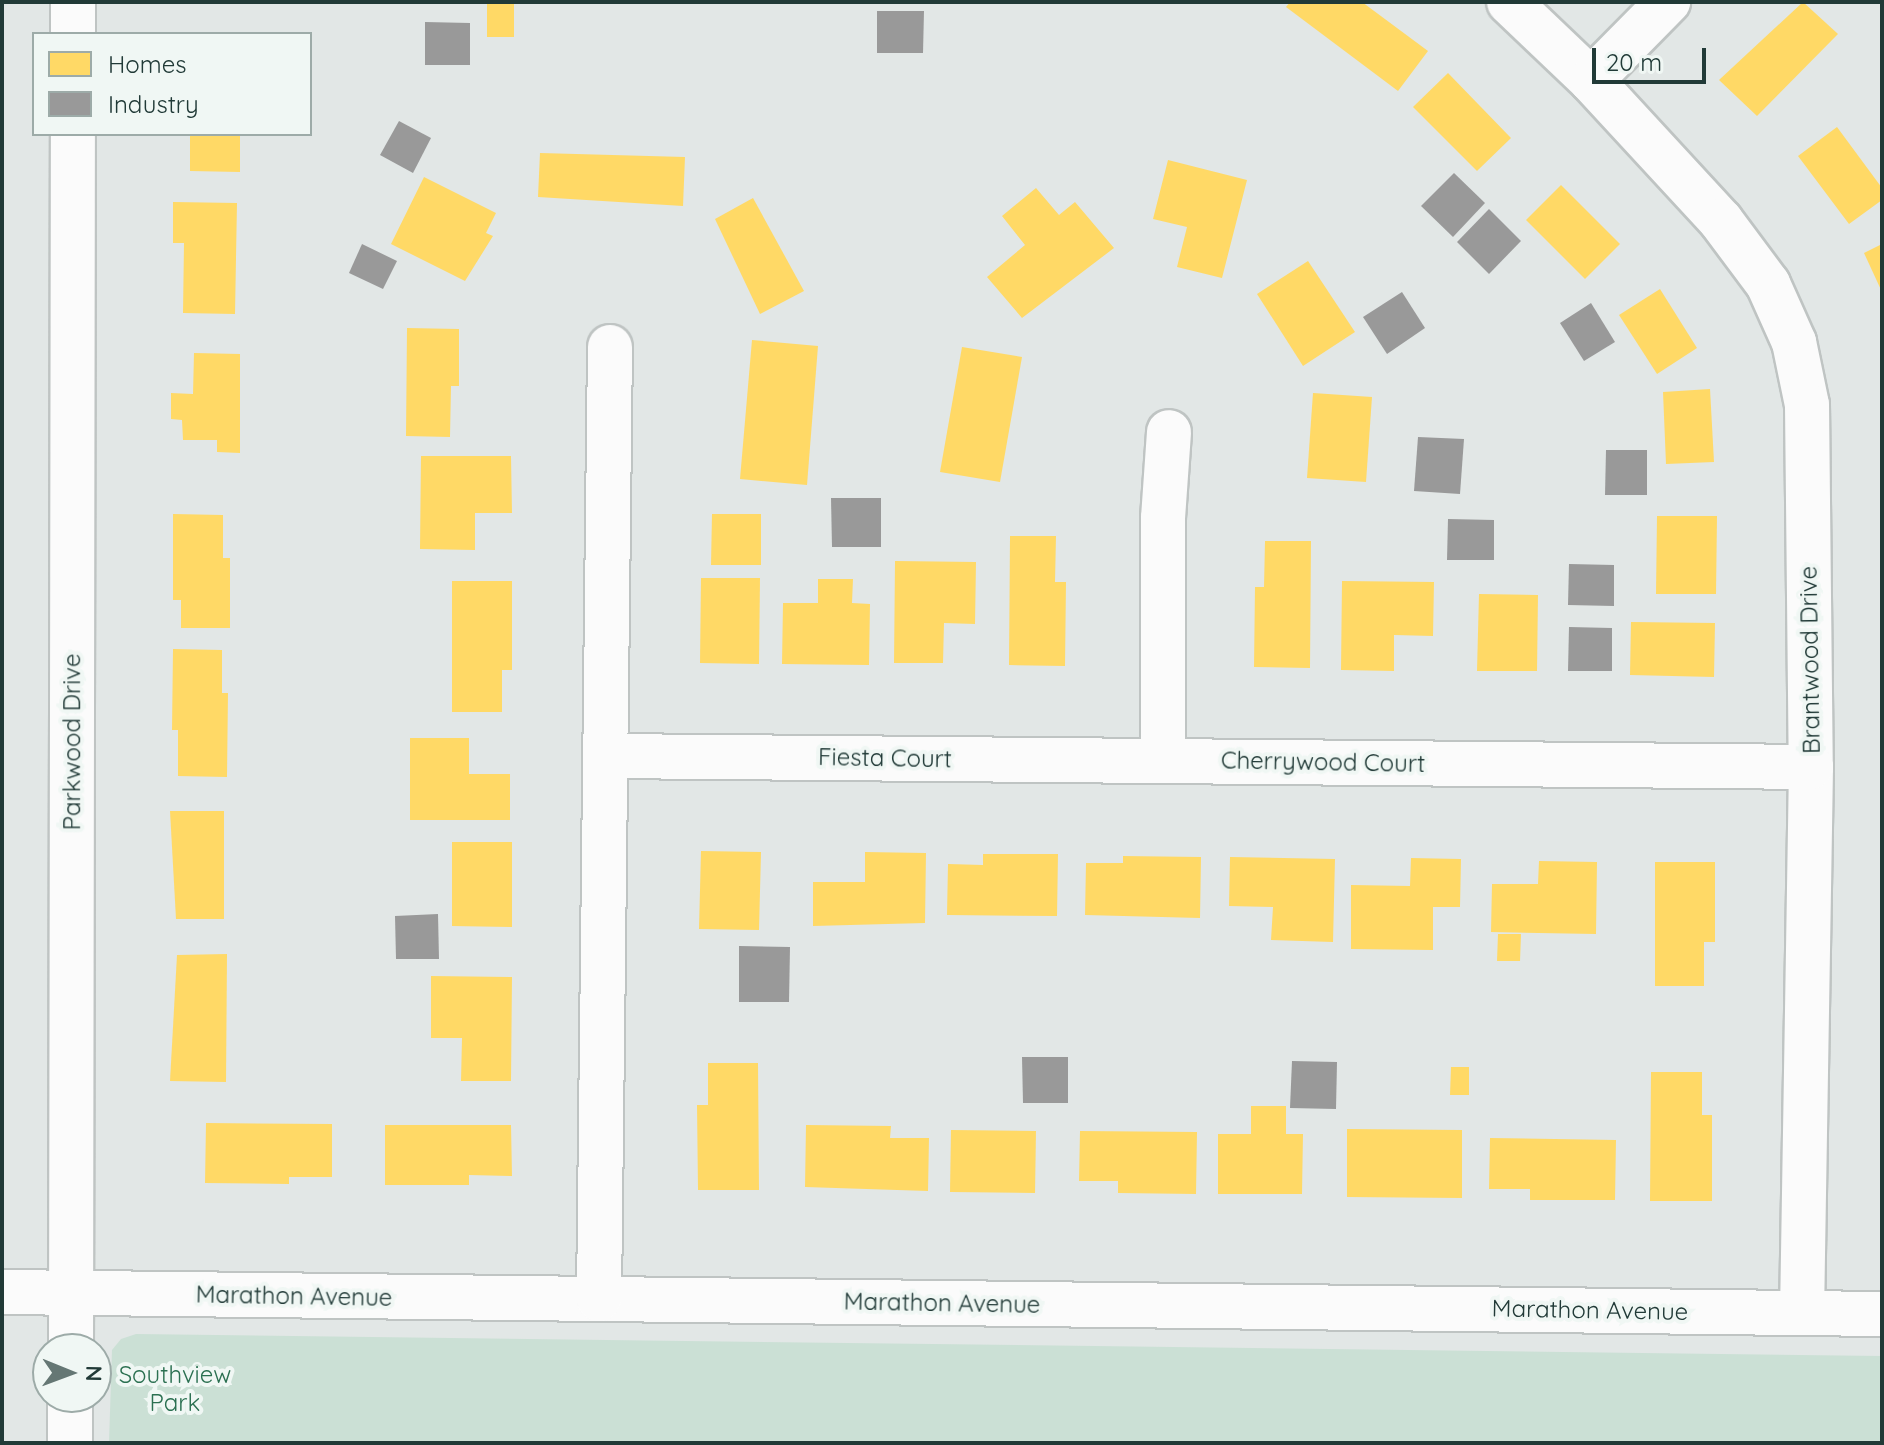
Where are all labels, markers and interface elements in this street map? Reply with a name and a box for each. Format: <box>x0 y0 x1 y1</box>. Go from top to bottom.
legend <box>32 32 312 136</box>
scale bar <box>1596 32 1710 82</box>
text: 20 m <box>1606 47 1662 77</box>
text: Homes <box>108 49 186 79</box>
text: Industry <box>108 89 199 119</box>
street label: Brantwood Drive <box>1794 566 1826 754</box>
street label: Parkwood Drive <box>58 654 86 830</box>
street label: Fiesta Court <box>818 742 952 774</box>
street label: Cherrywood Court <box>1221 746 1425 778</box>
street label: Marathon Avenue <box>195 1280 393 1312</box>
street label: Marathon Avenue <box>843 1287 1041 1319</box>
street label: Marathon Avenue <box>1491 1294 1689 1326</box>
north arrow <box>32 1333 112 1413</box>
park label: Southview Park <box>119 1361 231 1417</box>
text: N <box>80 1365 108 1382</box>

